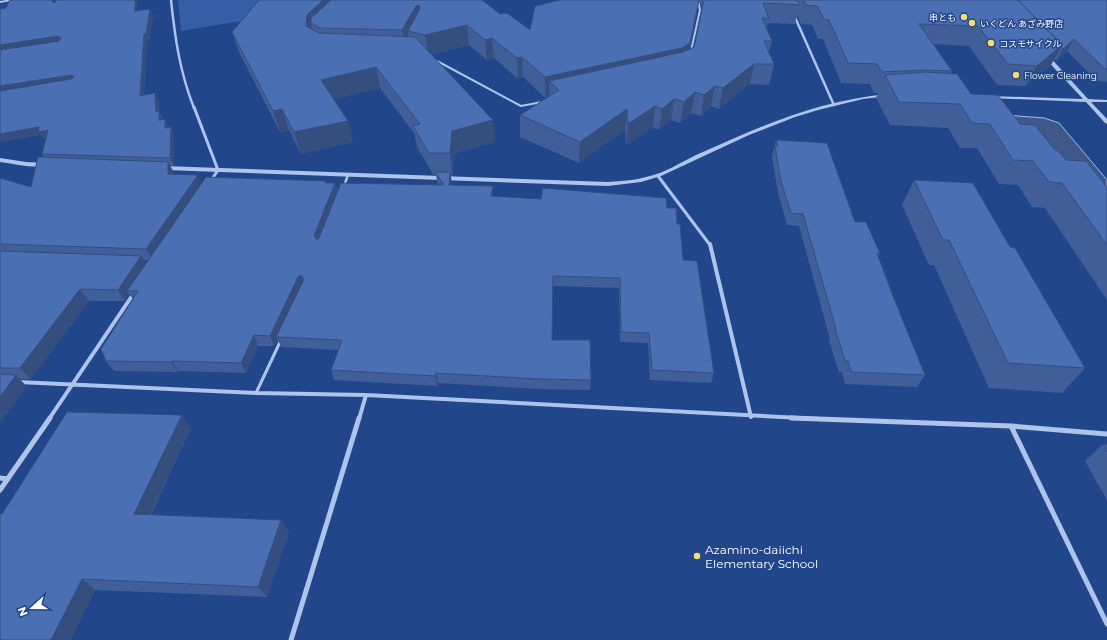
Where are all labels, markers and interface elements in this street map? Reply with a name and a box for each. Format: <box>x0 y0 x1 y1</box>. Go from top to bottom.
place label: 串とも <box>929 12 956 23</box>
marker: 串とも <box>959 12 969 22</box>
marker: いくどん あざみ野店 <box>967 18 977 28</box>
place label: いくどん あざみ野店 <box>980 18 1063 29</box>
marker: コスモサイクル <box>986 38 996 48</box>
place label: コスモサイクル <box>999 38 1062 49</box>
marker: Flower Cleaning <box>1011 70 1021 80</box>
place label: Flower Cleaning <box>1024 70 1097 81</box>
place label: Azamino-daiichi Elementary School <box>705 542 818 571</box>
marker: Azamino-daiichi Elementary School <box>692 551 702 561</box>
north arrow <box>12 588 52 628</box>
text: N <box>15 605 31 618</box>

